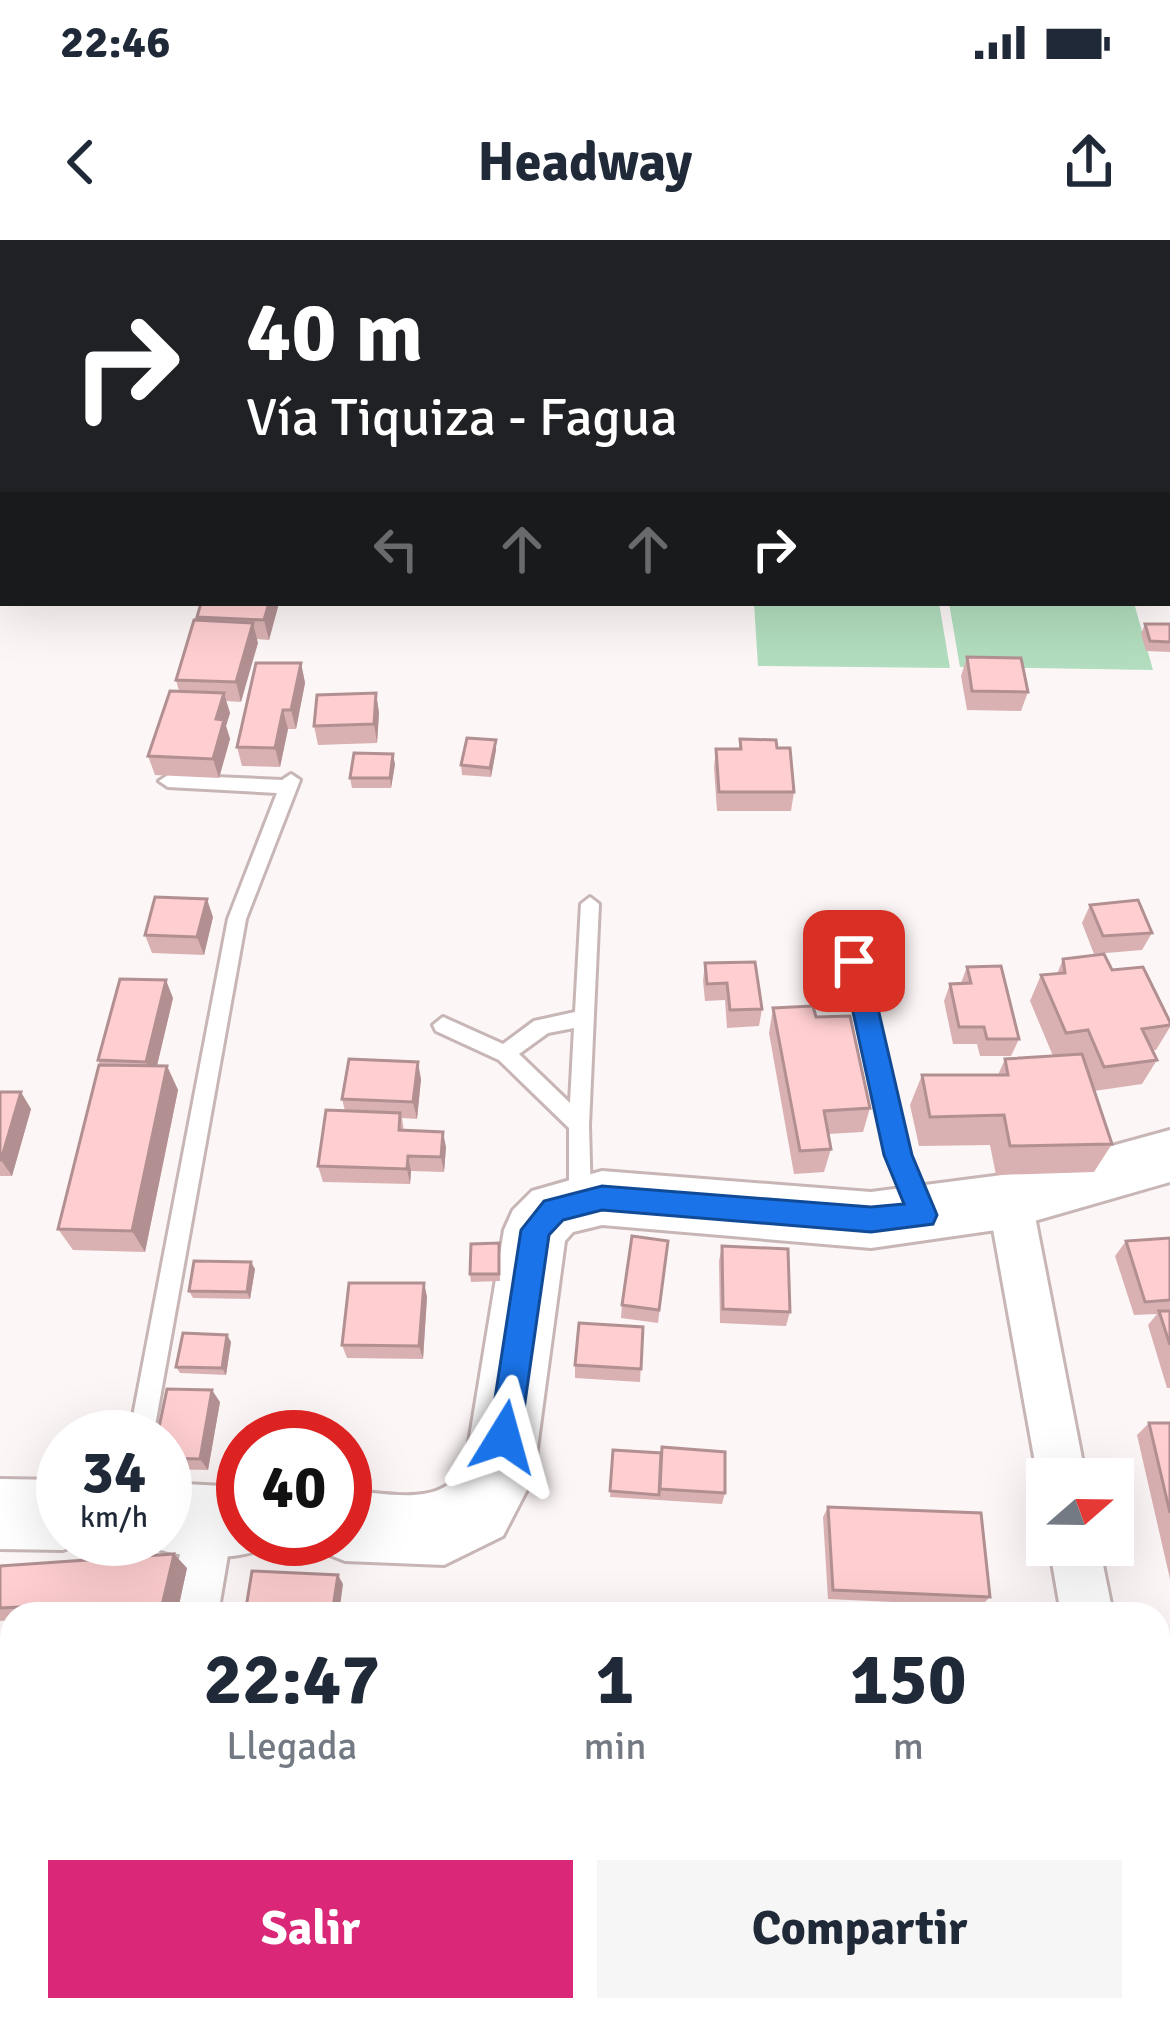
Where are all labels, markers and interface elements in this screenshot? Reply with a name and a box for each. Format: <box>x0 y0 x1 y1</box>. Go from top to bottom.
text: 22:46 <box>60 15 170 70</box>
icon: back <box>48 129 114 195</box>
text: Headway <box>478 129 692 196</box>
icon: share <box>1056 129 1122 195</box>
text: 40 m <box>246 281 423 385</box>
icon: right <box>48 288 204 444</box>
text: Vía Tiquiza - Fagua <box>246 384 678 451</box>
icon: left <box>363 516 429 582</box>
icon: ahead <box>489 516 555 582</box>
icon: ahead <box>615 516 681 582</box>
icon: right <box>741 516 807 582</box>
pin <box>803 910 905 1012</box>
icon: arrive <box>821 928 887 994</box>
position arrow <box>441 1374 567 1500</box>
speed limit sign: 40 <box>216 1410 372 1566</box>
text: 34 <box>82 1436 146 1510</box>
north arrow <box>1026 1458 1134 1566</box>
map controls <box>1026 1458 1134 1566</box>
text: km/h <box>80 1499 148 1536</box>
text: 22:47 <box>203 1635 380 1724</box>
text: 1 <box>596 1635 634 1724</box>
text: 150 <box>850 1635 967 1724</box>
text: Llegada <box>226 1722 357 1770</box>
text: min <box>584 1722 647 1770</box>
text: m <box>893 1722 924 1770</box>
button: Salir <box>48 1860 573 1998</box>
button: Compartir <box>597 1860 1122 1998</box>

